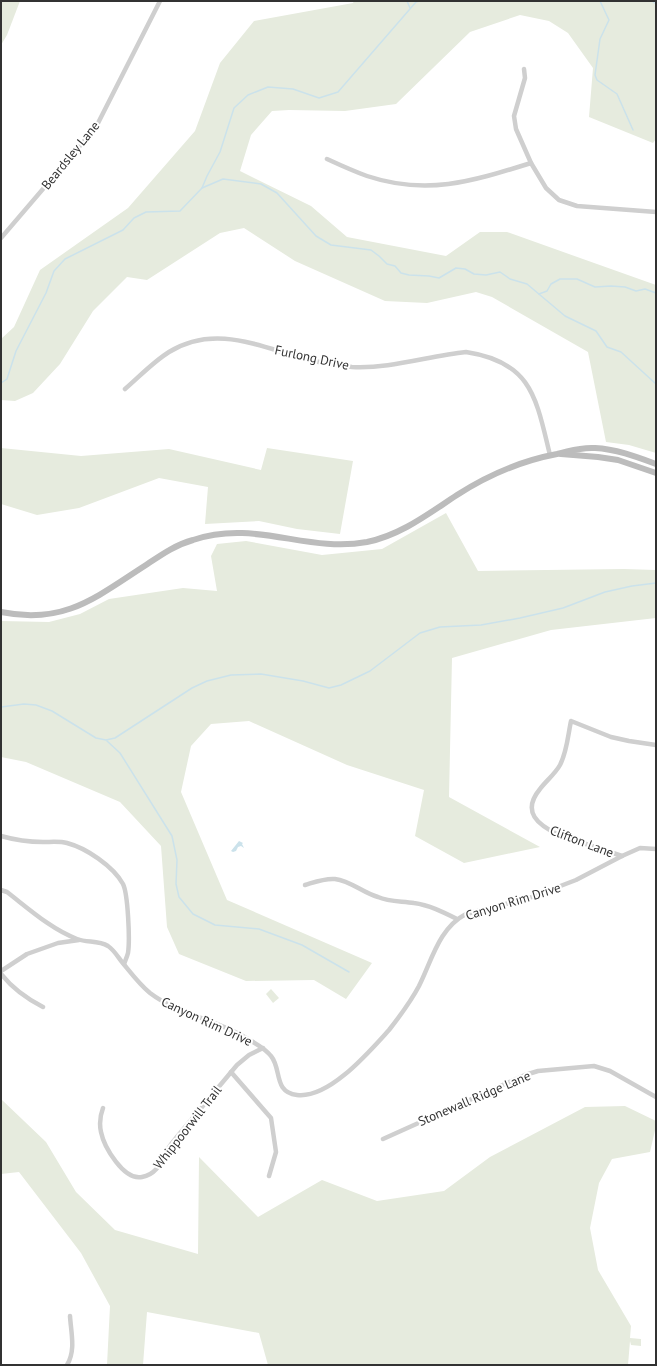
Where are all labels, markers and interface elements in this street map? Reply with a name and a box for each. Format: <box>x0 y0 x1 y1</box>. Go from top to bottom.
street label: Beardsley Lane <box>38 118 103 193</box>
street label: Furlong Drive <box>273 341 351 374</box>
street label: Clifton Lane <box>547 822 616 861</box>
street label: Canyon Rim Drive <box>464 879 563 924</box>
street label: Canyon Rim Drive <box>159 993 255 1050</box>
street label: Stonewall Ridge Lane <box>415 1067 533 1130</box>
street label: Whippoorwill Trail <box>149 1082 225 1173</box>

